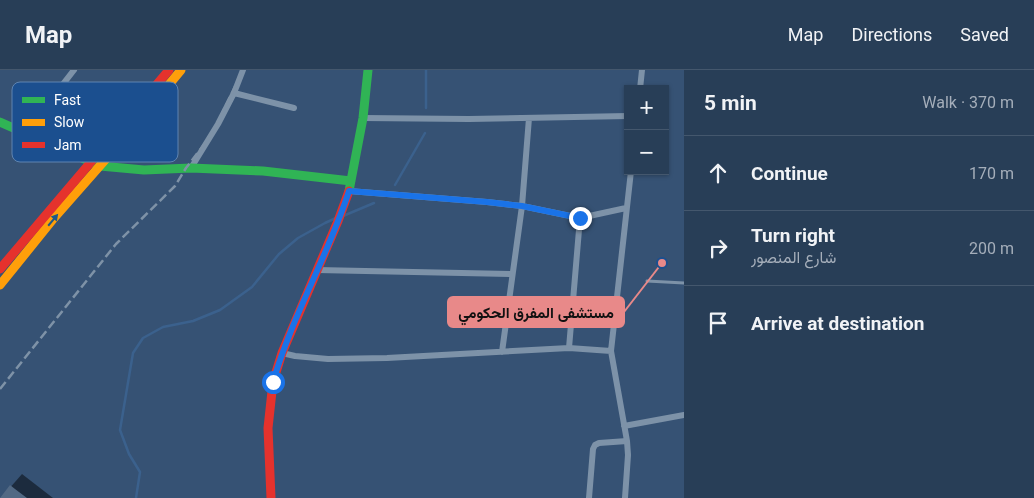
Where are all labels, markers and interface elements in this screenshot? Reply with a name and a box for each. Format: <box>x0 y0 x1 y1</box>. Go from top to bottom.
text: Map <box>25 21 72 49</box>
text: Map <box>788 24 823 45</box>
text: Directions <box>851 24 932 45</box>
text: Saved <box>960 24 1009 45</box>
legend <box>12 82 178 162</box>
map controls <box>624 85 669 175</box>
button: + <box>624 85 669 130</box>
text: 5 min <box>704 91 757 115</box>
text: Fast <box>54 92 81 108</box>
text: Walk · 370 m <box>922 93 1014 112</box>
text: Slow <box>54 114 85 130</box>
button: − <box>624 130 669 175</box>
text: Jam <box>54 137 82 153</box>
icon: ahead <box>704 159 732 187</box>
text: Continue <box>751 162 828 185</box>
text: 170 m <box>969 164 1014 183</box>
route end <box>569 207 592 230</box>
one-way arrow <box>47 214 58 227</box>
text: Turn right <box>751 224 835 247</box>
icon: right <box>704 234 732 262</box>
text: 200 m <box>969 239 1014 258</box>
text: شارع المنصور <box>751 248 836 267</box>
callout: مستشفى المفرق الحكومي <box>448 297 624 327</box>
text: مستشفى المفرق الحكومي <box>458 304 614 326</box>
icon: arrive <box>704 309 732 337</box>
text: Arrive at destination <box>751 312 924 335</box>
route start <box>262 371 285 394</box>

